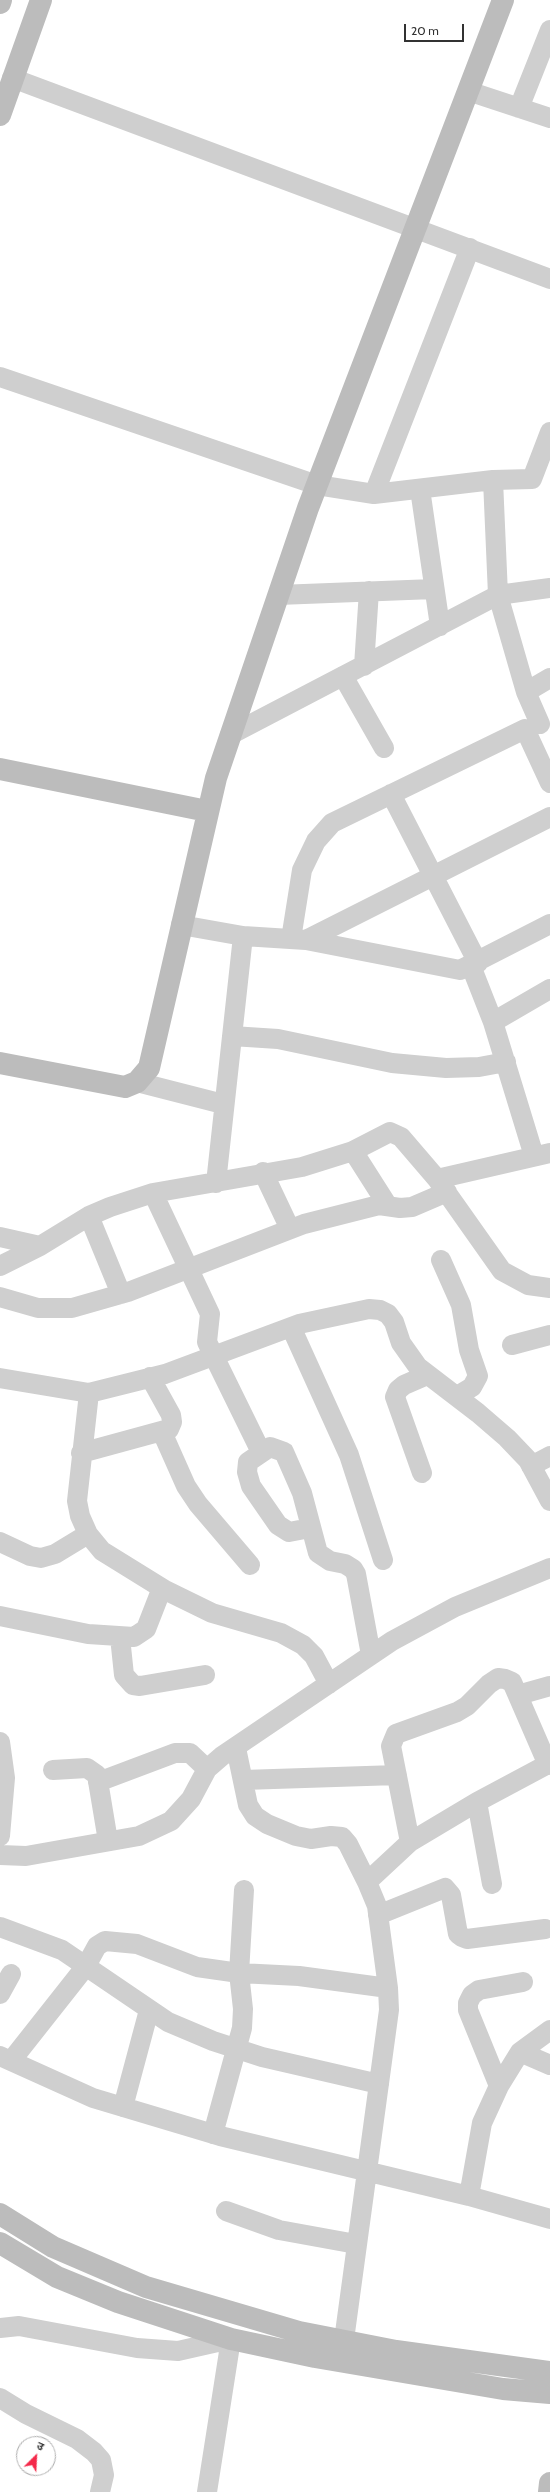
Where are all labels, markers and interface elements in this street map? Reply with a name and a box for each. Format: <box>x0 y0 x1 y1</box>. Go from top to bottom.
scale bar <box>406 16 466 42</box>
text: 20 m <box>411 23 439 38</box>
north arrow <box>16 2436 56 2476</box>
text: उ <box>35 2438 46 2454</box>

